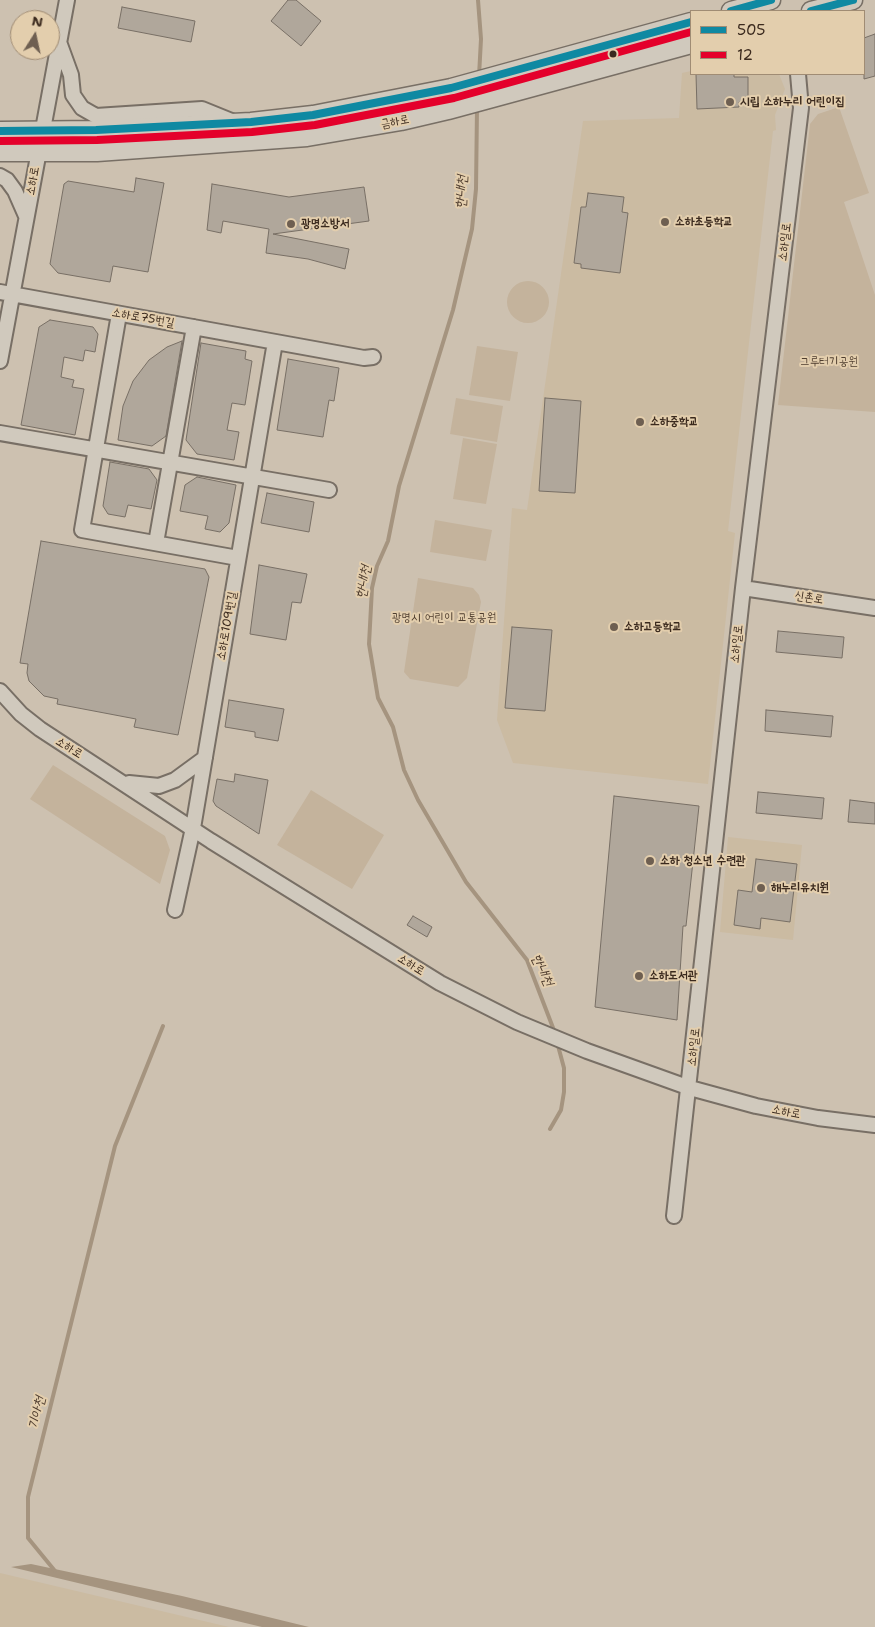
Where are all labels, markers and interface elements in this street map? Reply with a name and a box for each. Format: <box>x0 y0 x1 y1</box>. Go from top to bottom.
north arrow <box>10 10 60 60</box>
legend <box>690 10 865 75</box>
text: N <box>30 11 44 31</box>
text: 505 <box>737 20 766 40</box>
text: 12 <box>737 45 753 65</box>
unlabelled marker <box>608 49 618 59</box>
place label: 시립 소하누리 어린이집 <box>740 95 845 109</box>
marker: 시립 소하누리 어린이집 <box>724 96 736 108</box>
street label: 금하로 <box>379 112 411 132</box>
street label: 소하로 <box>23 165 43 197</box>
water label: 한내천 <box>453 175 471 209</box>
place label: 소하초등학교 <box>675 215 733 229</box>
marker: 소하초등학교 <box>659 216 671 228</box>
place label: 광명소방서 <box>301 217 349 231</box>
marker: 광명소방서 <box>285 218 297 230</box>
street label: 소하일로 <box>776 222 794 262</box>
street label: 소하로75번길 <box>110 305 176 331</box>
park label: 그루터기공원 <box>800 355 858 369</box>
place label: 소하중학교 <box>650 415 698 429</box>
marker: 소하중학교 <box>634 416 646 428</box>
water label: 한내천 <box>353 564 375 600</box>
street label: 신촌로 <box>794 589 824 607</box>
street label: 소하로109번길 <box>214 591 240 661</box>
park label: 광명시 어린이 교통공원 <box>392 611 496 625</box>
place label: 소하고등학교 <box>624 620 682 634</box>
marker: 소하고등학교 <box>608 621 620 633</box>
street label: 소하일로 <box>728 624 746 664</box>
street label: 소하로 <box>53 734 85 762</box>
place label: 소하 청소년 수련관 <box>660 854 746 868</box>
marker: 소하 청소년 수련관 <box>644 855 656 867</box>
place label: 해누리유치원 <box>771 881 829 895</box>
marker: 해누리유치원 <box>755 882 767 894</box>
street label: 소하로 <box>395 951 427 979</box>
water label: 한내천 <box>527 951 557 989</box>
place label: 소하도서관 <box>649 969 697 983</box>
marker: 소하도서관 <box>633 970 645 982</box>
street label: 소하일로 <box>685 1027 703 1067</box>
street label: 소하로 <box>770 1102 802 1122</box>
water label: 기아천 <box>25 1395 49 1431</box>

